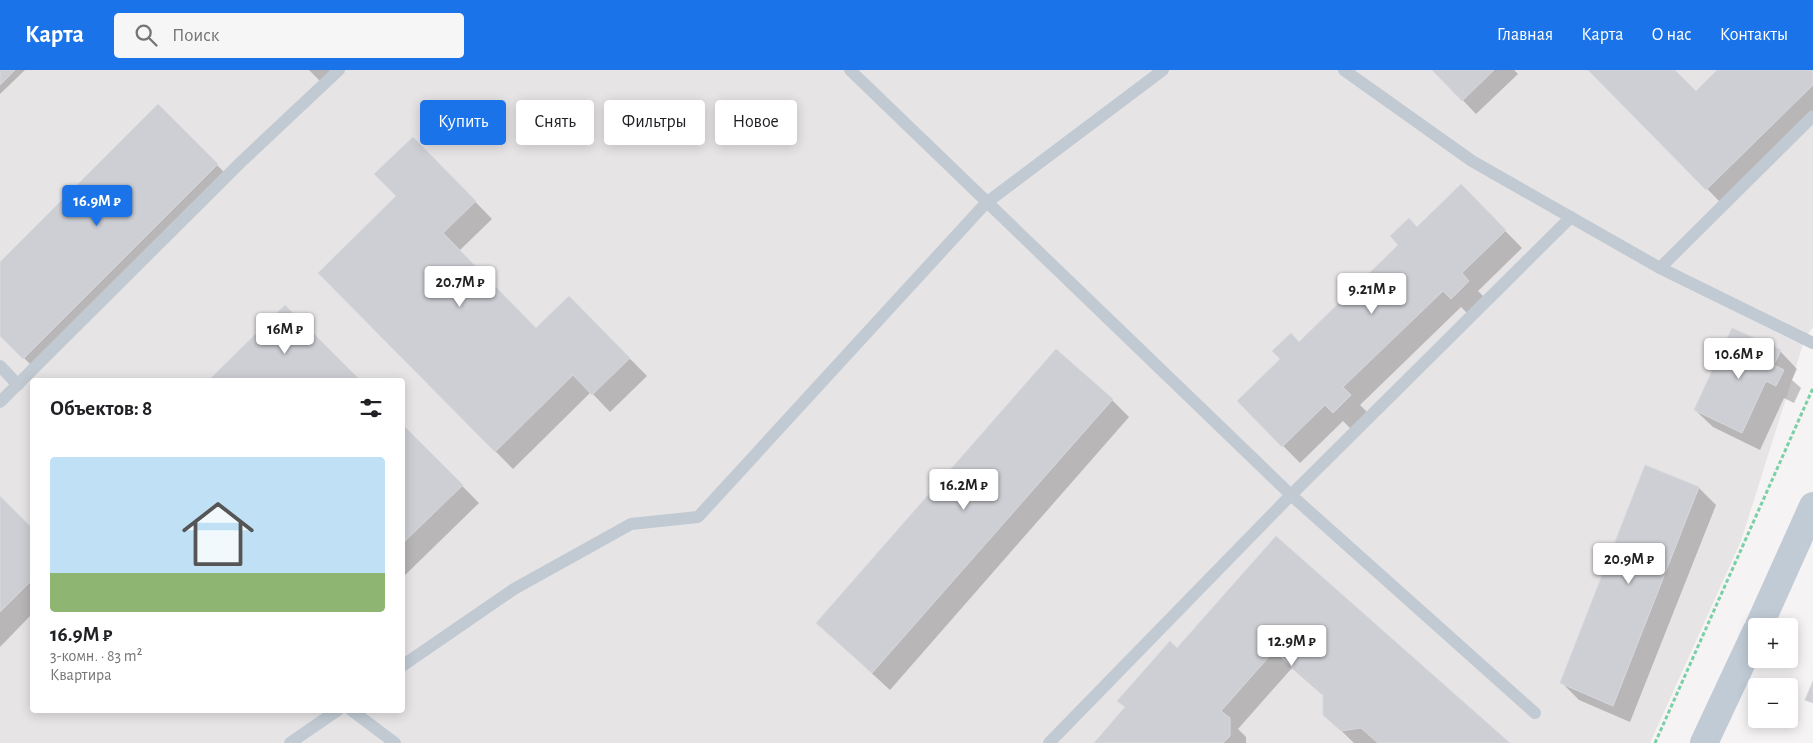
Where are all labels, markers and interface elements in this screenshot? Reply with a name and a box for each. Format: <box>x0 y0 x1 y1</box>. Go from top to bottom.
search box <box>114 13 464 58</box>
icon: search <box>132 21 160 49</box>
text: Карта <box>25 23 84 47</box>
text: Поиск <box>172 26 219 45</box>
text: Главная <box>1497 26 1553 44</box>
text: Карта <box>1581 26 1623 44</box>
text: О нас <box>1651 26 1692 44</box>
text: Контакты <box>1720 26 1788 44</box>
chip: Купить <box>420 100 506 145</box>
chip: Снять <box>516 100 594 145</box>
chip: Фильтры <box>604 100 705 145</box>
chip: Новое <box>715 100 797 145</box>
pin: 16.9M ₽ <box>51 184 143 227</box>
text: 16.9M ₽ <box>73 193 121 209</box>
pin: 20.7M ₽ <box>414 266 506 308</box>
pin: 9.21M ₽ <box>1326 272 1418 315</box>
text: 20.7M ₽ <box>435 274 485 290</box>
text: 9.21M ₽ <box>1348 281 1396 297</box>
pin: 16M ₽ <box>250 312 320 355</box>
text: 16M ₽ <box>267 321 303 337</box>
pin: 10.6M ₽ <box>1693 338 1785 380</box>
text: 10.6M ₽ <box>1715 346 1763 362</box>
icon: filters <box>357 394 385 422</box>
text: Объектов: 8 <box>50 398 152 419</box>
pin: 16.2M ₽ <box>918 468 1010 511</box>
text: 16.2M ₽ <box>940 477 988 493</box>
icon: home <box>173 489 263 579</box>
pin: 20.9M ₽ <box>1583 542 1675 585</box>
text: 20.9M ₽ <box>1604 551 1654 567</box>
map controls <box>1748 618 1798 728</box>
button: + <box>1748 618 1798 668</box>
text: 16.9M ₽ <box>50 624 112 645</box>
pin: 12.9M ₽ <box>1246 624 1338 667</box>
text: 12.9M ₽ <box>1268 633 1316 649</box>
text: 3-комн. · 83 m² <box>50 648 142 664</box>
text: Квартира <box>50 667 112 683</box>
button: − <box>1748 678 1798 728</box>

